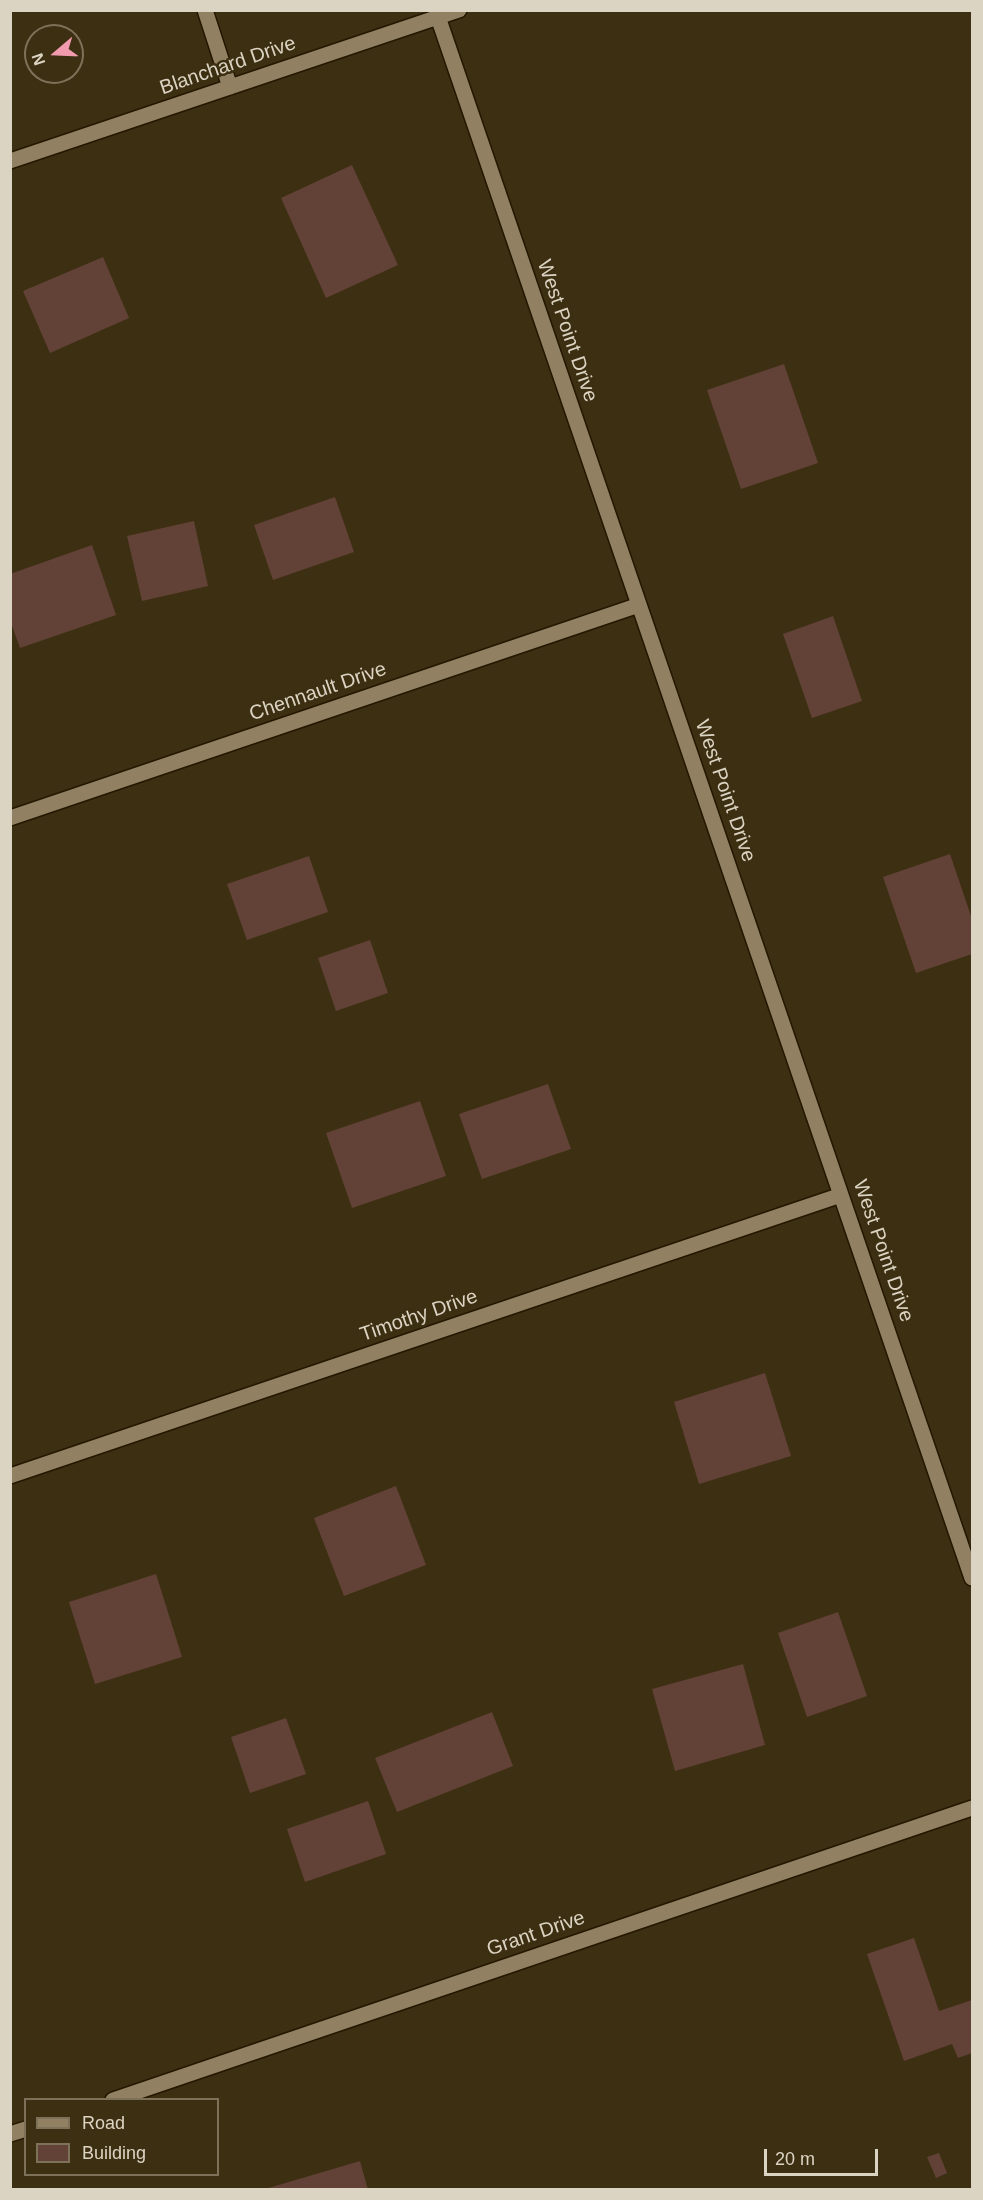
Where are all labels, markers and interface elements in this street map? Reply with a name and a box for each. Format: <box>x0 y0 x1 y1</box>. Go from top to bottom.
north arrow <box>24 24 84 84</box>
street label: Blanchard Drive <box>157 31 299 101</box>
text: N <box>28 51 48 68</box>
street label: West Point Drive <box>531 257 603 405</box>
street label: Chennault Drive <box>246 657 390 727</box>
street label: West Point Drive <box>689 717 761 865</box>
street label: West Point Drive <box>847 1177 919 1325</box>
street label: Timothy Drive <box>357 1285 481 1347</box>
street label: Grant Drive <box>484 1906 588 1962</box>
legend <box>24 2098 219 2176</box>
text: Road <box>82 2113 125 2133</box>
scale bar <box>767 2137 881 2175</box>
text: Building <box>82 2143 146 2163</box>
text: 20 m <box>775 2149 815 2169</box>

